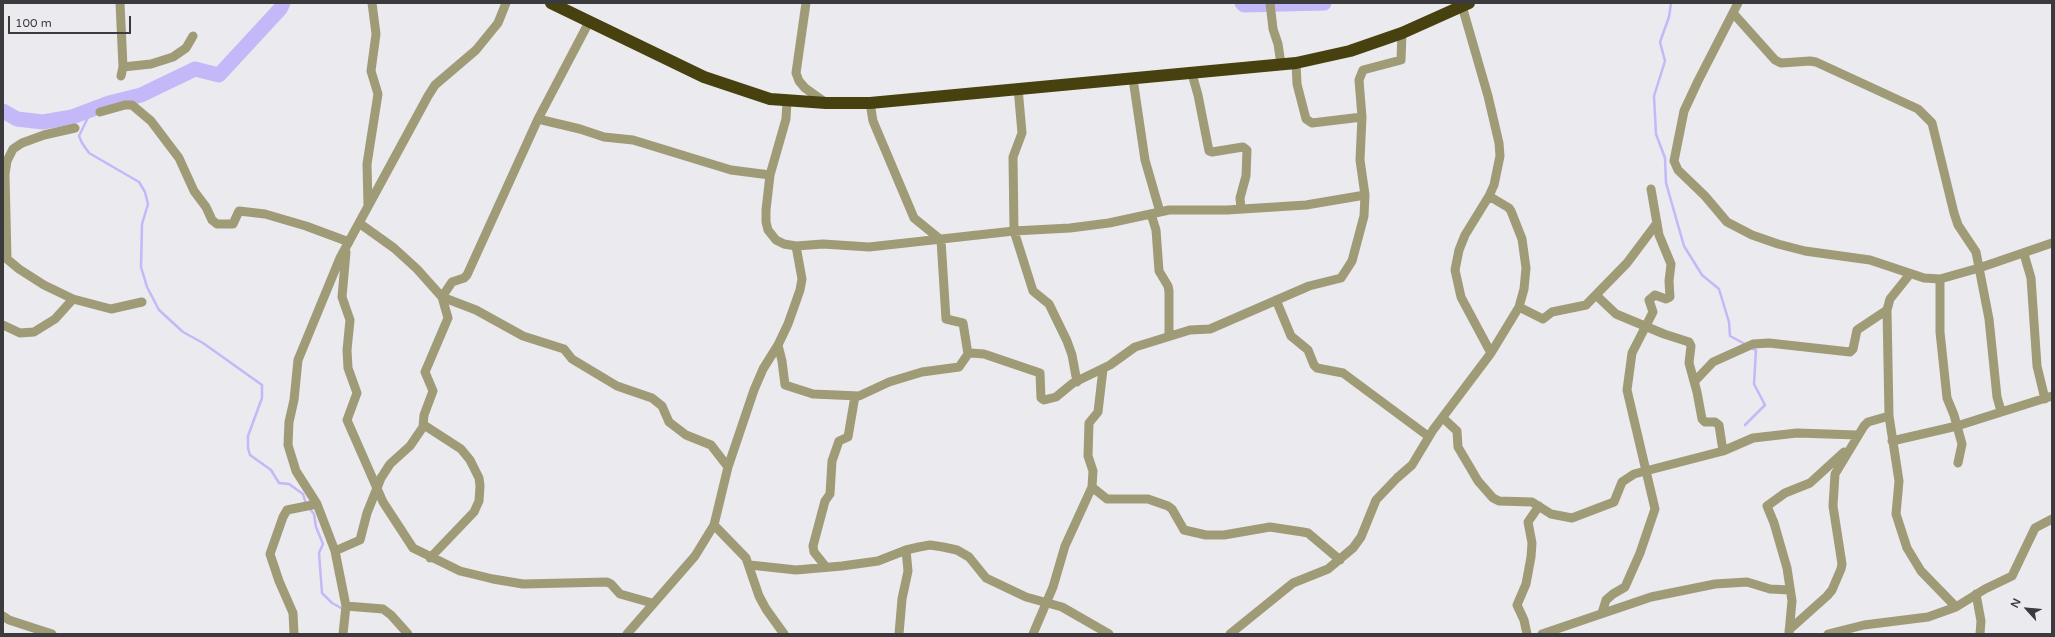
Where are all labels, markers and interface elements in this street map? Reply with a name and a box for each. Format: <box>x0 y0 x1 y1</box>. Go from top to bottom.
scale bar <box>10 8 133 34</box>
text: 100 m <box>15 16 52 30</box>
north arrow <box>2007 589 2047 629</box>
text: N <box>2008 596 2024 610</box>

